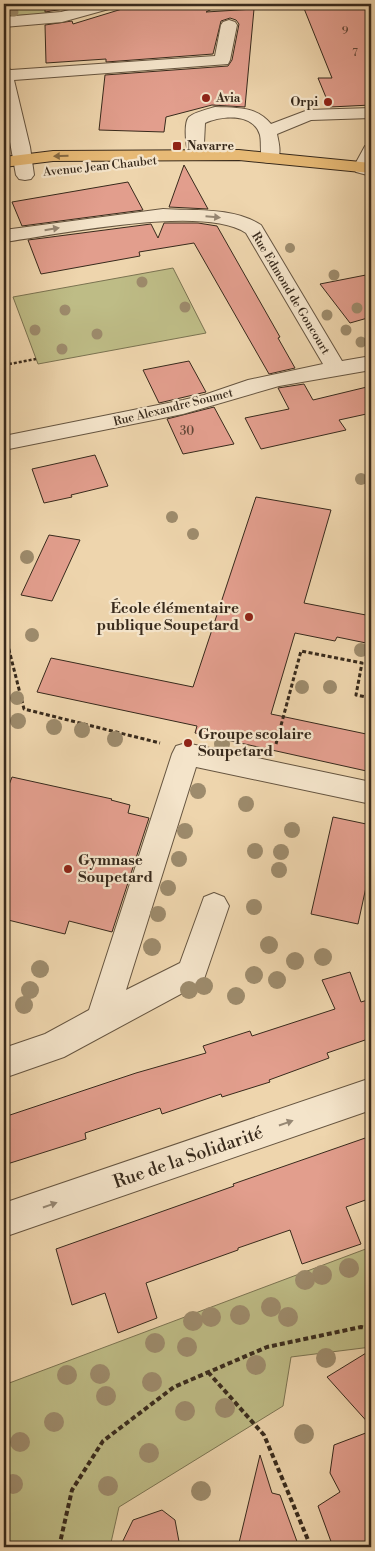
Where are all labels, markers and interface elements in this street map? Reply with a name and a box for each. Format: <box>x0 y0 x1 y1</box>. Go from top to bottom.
house number: 9 <box>342 24 349 38</box>
house number: 7 <box>352 46 358 60</box>
place label: Avia <box>215 91 241 106</box>
marker: Avia <box>200 92 212 104</box>
place label: Orpi <box>290 95 318 110</box>
marker: Orpi <box>322 96 334 108</box>
place label: Navarre <box>187 139 234 154</box>
marker: Navarre <box>171 140 183 152</box>
one-way arrow <box>53 152 69 160</box>
street label: Avenue Jean Chaubet <box>41 153 158 180</box>
one-way arrow <box>206 214 222 222</box>
one-way arrow <box>44 225 60 233</box>
street label: Rue Edmond de Goncourt <box>248 229 333 358</box>
street label: Rue Alexandre Soumet <box>112 385 235 430</box>
house number: 30 <box>180 424 194 439</box>
place label: École élémentaire publique Soupetard <box>97 598 240 635</box>
marker: École élémentaire publique Soupetard <box>243 611 255 623</box>
place label: Groupe scolaire Soupetard <box>198 725 312 761</box>
marker: Groupe scolaire Soupetard <box>182 737 194 749</box>
place label: Gymnase Soupetard <box>78 851 154 887</box>
marker: Gymnase Soupetard <box>62 863 74 875</box>
one-way arrow <box>279 1119 294 1126</box>
street label: Rue de la Solidarité <box>110 1121 266 1194</box>
one-way arrow <box>43 1200 58 1208</box>

